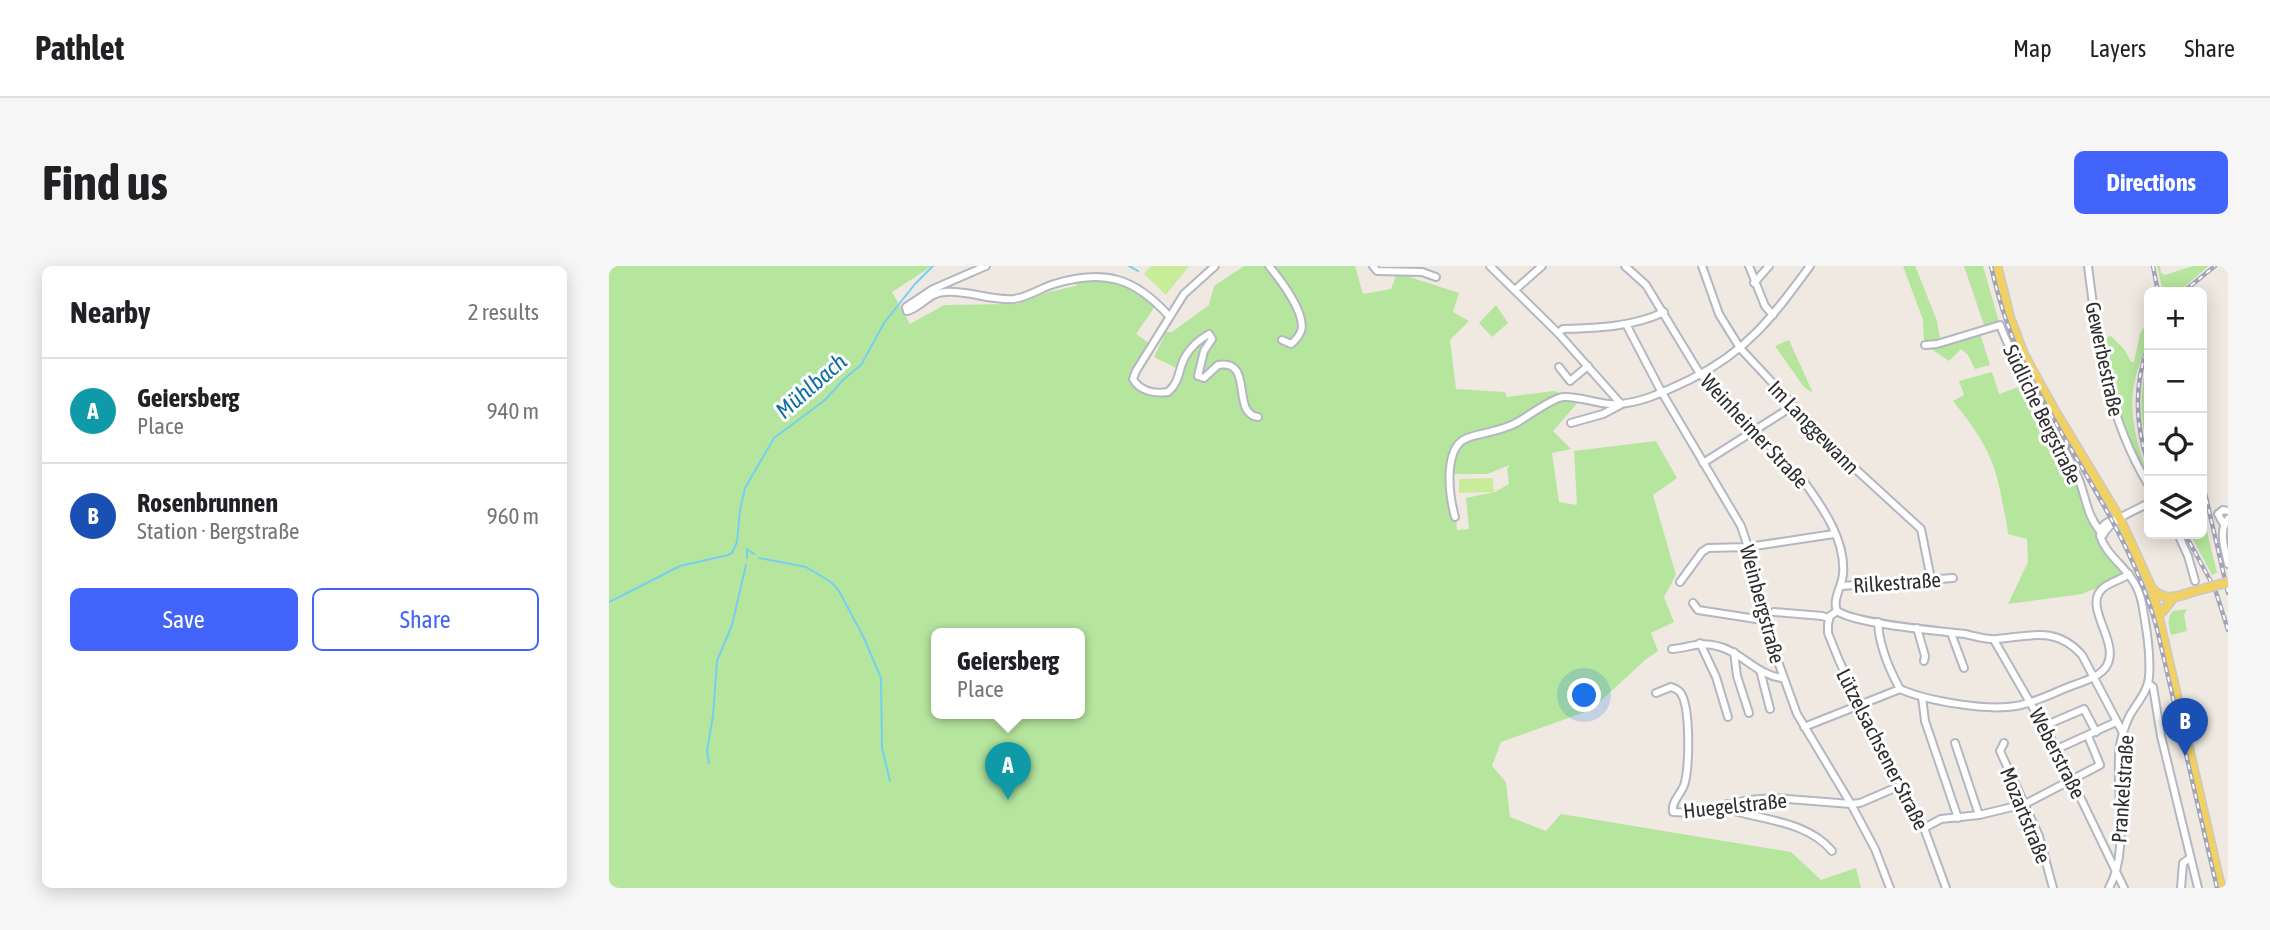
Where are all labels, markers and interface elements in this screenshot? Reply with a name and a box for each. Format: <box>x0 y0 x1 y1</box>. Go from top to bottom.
text: Pathlet <box>35 29 124 67</box>
text: Map <box>2013 35 2052 62</box>
text: Layers <box>2090 35 2146 62</box>
text: Share <box>2184 35 2235 62</box>
button: Directions <box>2074 151 2228 214</box>
text: Find us <box>42 154 168 210</box>
map controls <box>2144 287 2207 539</box>
button: + <box>2144 287 2207 350</box>
text: Nearby <box>70 295 150 329</box>
text: 2 results <box>468 299 539 325</box>
street label: Gewerbestraße <box>2081 300 2129 418</box>
street label: Südliche Bergstraße <box>1999 340 2087 488</box>
water label: Mühlbach <box>770 348 852 424</box>
button: − <box>2144 350 2207 413</box>
street label: Weinheimer Straße <box>1696 369 1814 493</box>
street label: Im Langgewann <box>1764 375 1864 479</box>
text: Geiersberg <box>137 383 239 413</box>
text: A <box>87 398 99 424</box>
text: 940 m <box>487 398 539 424</box>
text: Place <box>137 413 184 439</box>
button: locate <box>2144 413 2207 476</box>
button: layers <box>2144 476 2207 539</box>
text: Rosenbrunnen <box>137 488 278 518</box>
text: B <box>88 503 98 529</box>
text: 960 m <box>487 503 539 529</box>
text: Station · Bergstraße <box>137 518 299 544</box>
street label: Weinbergstraße <box>1736 542 1790 666</box>
street label: Rilkestraße <box>1852 567 1942 597</box>
button: Save <box>70 588 298 651</box>
button: Share <box>312 588 539 651</box>
popup <box>931 628 1085 719</box>
text: Geiersberg <box>957 646 1059 676</box>
street label: Lützelsachsener Straße <box>1832 664 1934 834</box>
text: Place <box>957 676 1004 702</box>
your location <box>1567 678 1601 712</box>
pin: B <box>2162 698 2208 756</box>
street label: Weberstraße <box>2025 704 2091 802</box>
street label: Prankelstraße <box>2106 734 2138 844</box>
pin: A <box>985 742 1031 800</box>
street label: Mozartstraße <box>1996 763 2056 867</box>
street label: Huegelstraße <box>1682 788 1788 822</box>

